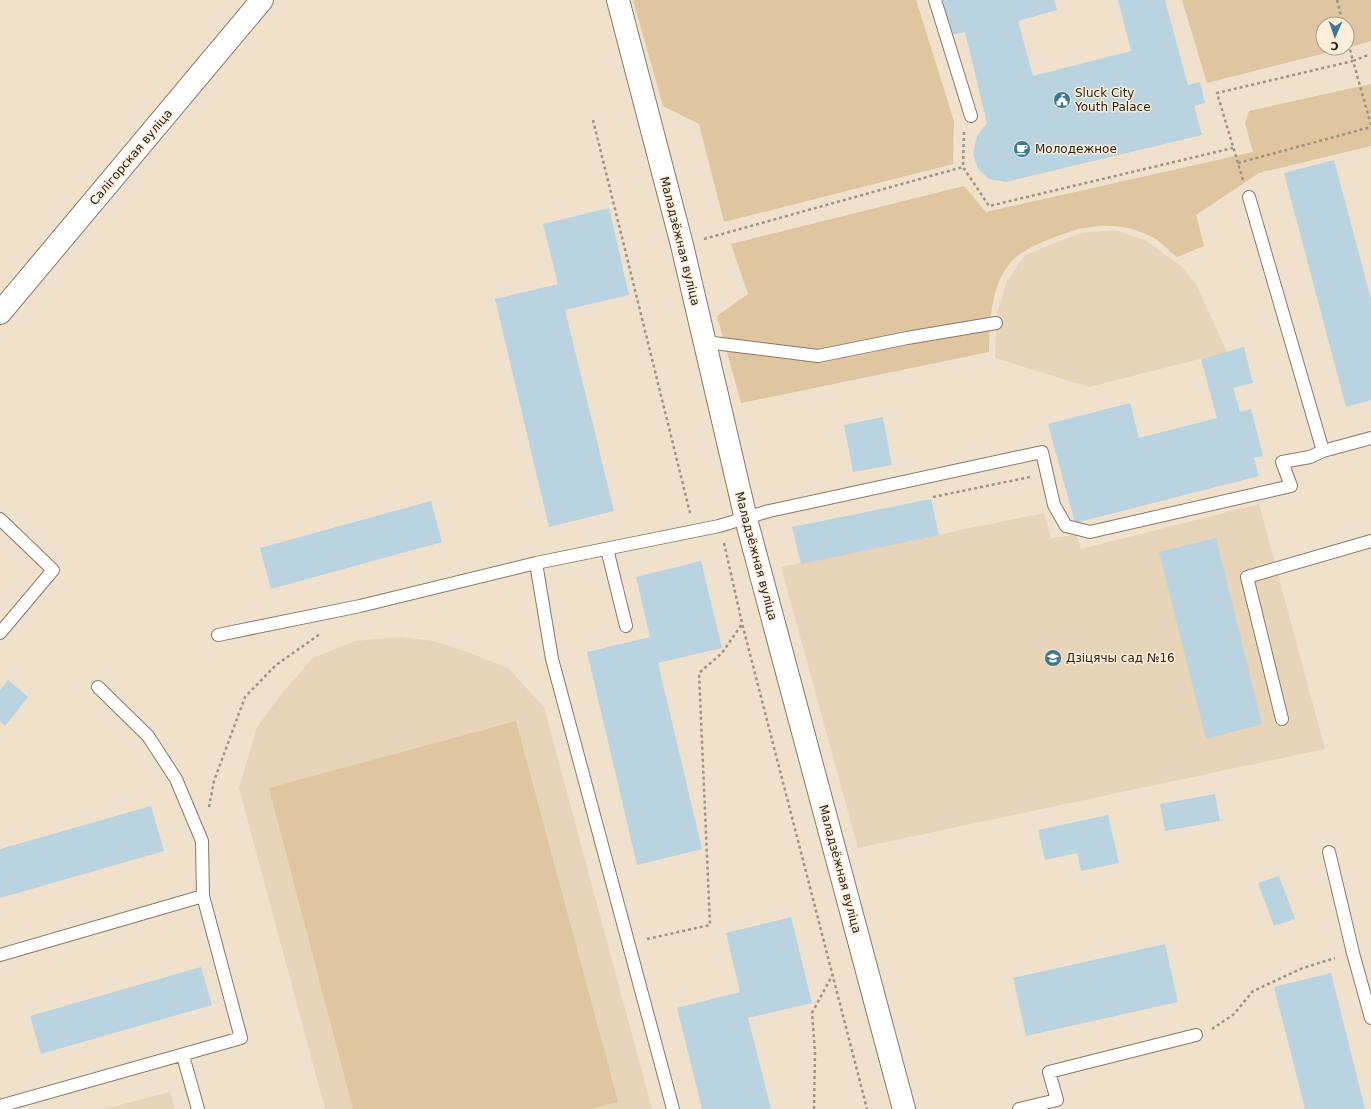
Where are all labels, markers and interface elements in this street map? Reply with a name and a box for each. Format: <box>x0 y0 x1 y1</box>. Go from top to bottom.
north arrow <box>1315 16 1355 56</box>
text: С <box>1330 39 1339 52</box>
place label: Sluck City Youth Palace <box>1074 86 1151 114</box>
public building icon: Sluck City Youth Palace <box>1052 90 1072 110</box>
street label: Салігорская вуліца <box>87 106 175 208</box>
cafe icon: Молодежное <box>1012 139 1032 159</box>
place label: Молодежное <box>1035 142 1117 156</box>
street label: Маладзёжная вуліца <box>657 175 703 307</box>
street label: Маладзёжная вуліца <box>732 490 780 622</box>
school or university icon: Дзіцячы сад №16 <box>1043 648 1063 668</box>
place label: Дзіцячы сад №16 <box>1066 651 1175 665</box>
street label: Маладзёжная вуліца <box>816 803 864 935</box>

